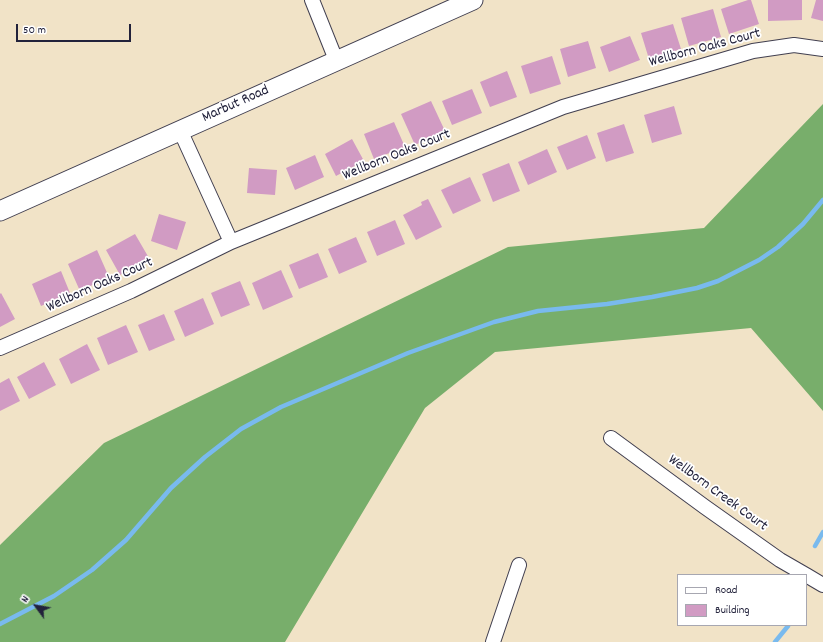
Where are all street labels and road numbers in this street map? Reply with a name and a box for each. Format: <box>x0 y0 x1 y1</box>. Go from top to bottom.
street label: Wellborn Oaks Court <box>647 25 763 73</box>
street label: Marbut Road <box>200 82 272 128</box>
street label: Wellborn Oaks Court <box>340 126 454 186</box>
street label: Wellborn Oaks Court <box>44 254 156 318</box>
street label: Wellborn Creek Court <box>664 452 770 536</box>

